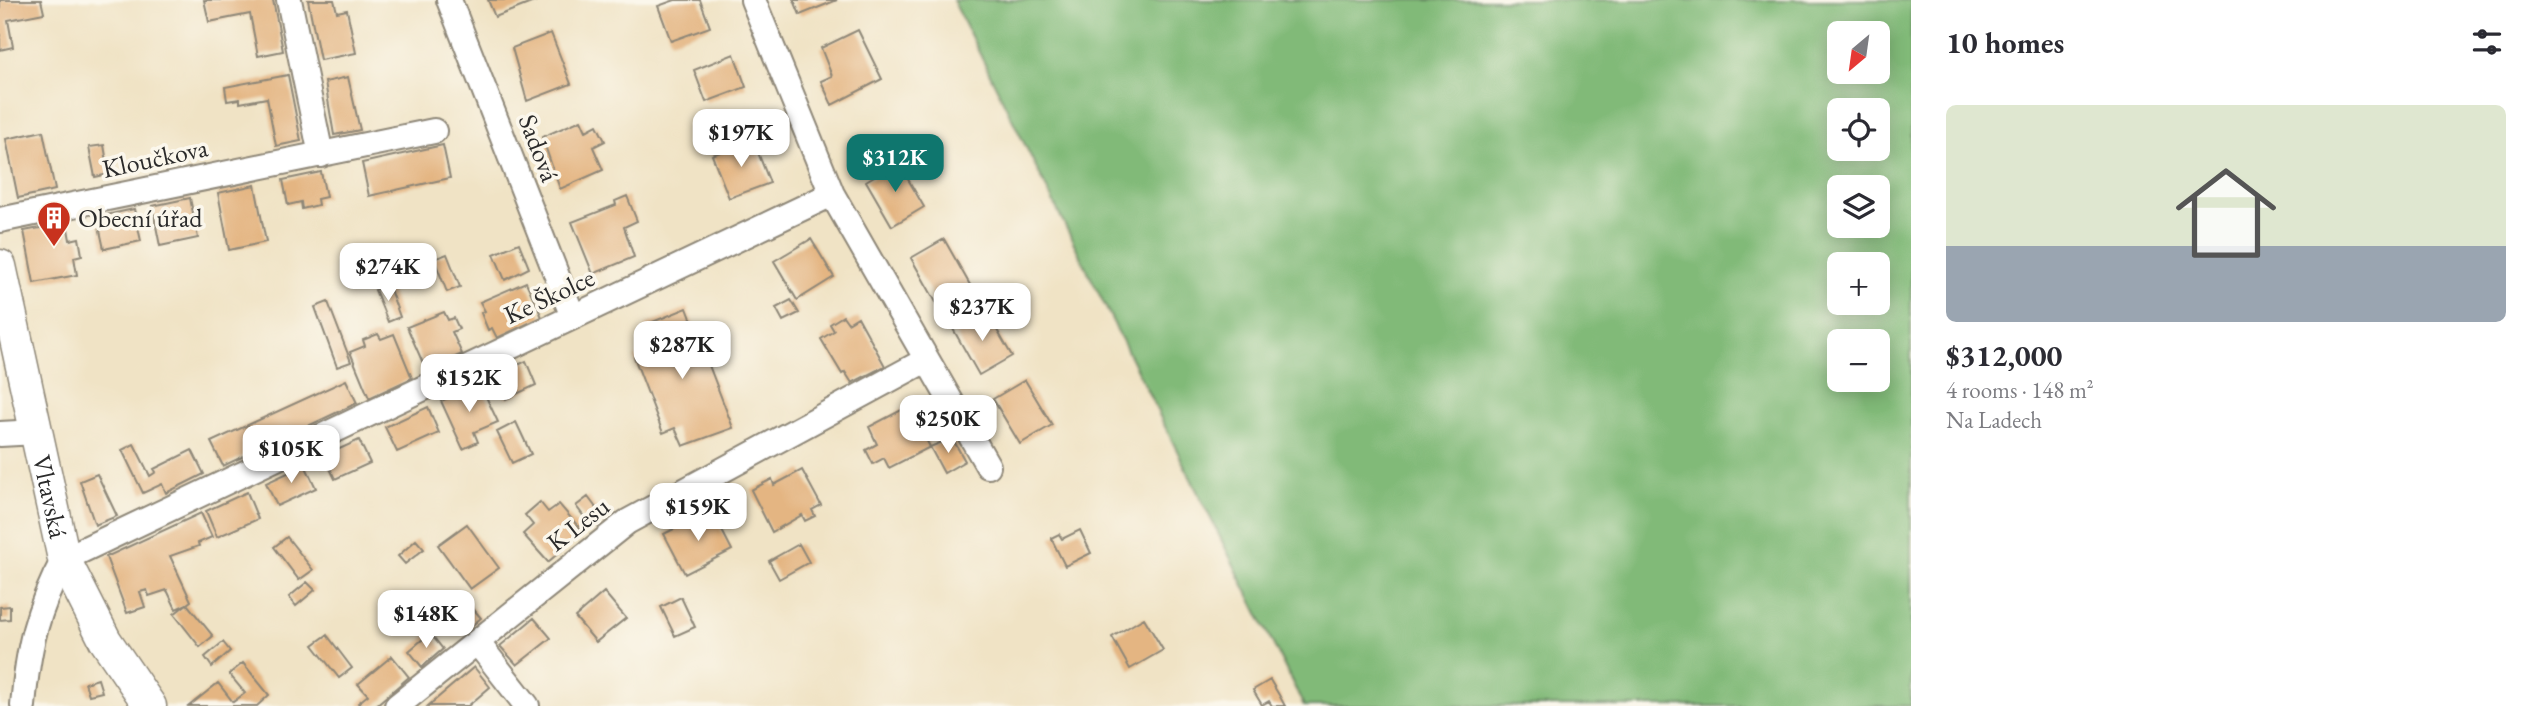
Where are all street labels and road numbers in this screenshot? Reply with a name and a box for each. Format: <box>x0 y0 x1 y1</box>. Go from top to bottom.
street label: Sadová <box>511 109 568 187</box>
street label: Kloučkova <box>99 130 212 186</box>
street label: Ke Školce <box>498 260 600 332</box>
street label: Vltavská <box>25 452 76 542</box>
street label: K Lesu <box>540 489 616 559</box>

